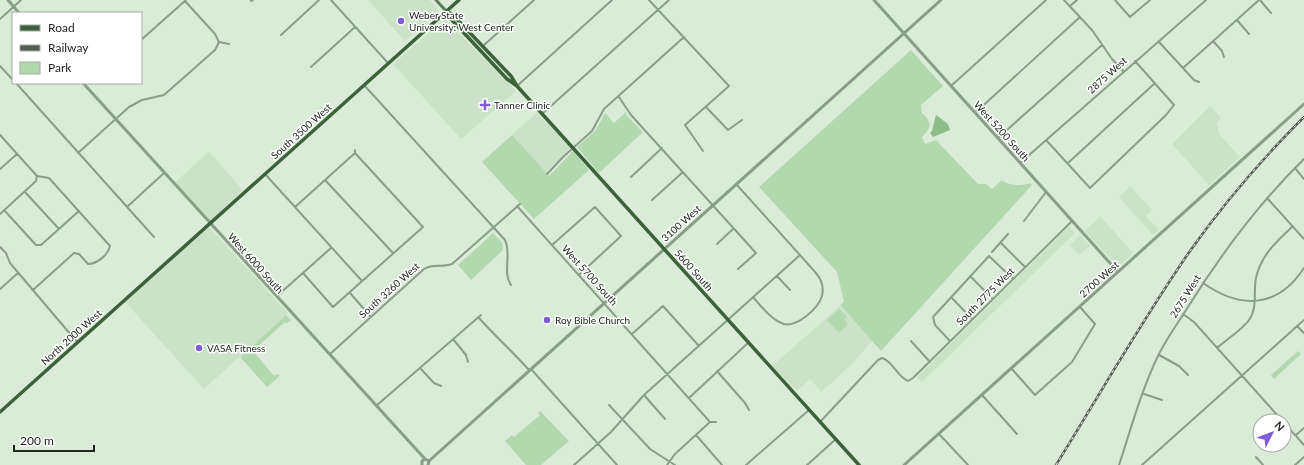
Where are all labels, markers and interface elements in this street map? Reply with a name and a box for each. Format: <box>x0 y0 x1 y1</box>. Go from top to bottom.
place label: Weber State University: West Center <box>409 9 514 33</box>
legend <box>12 12 142 84</box>
marker: Weber State University: West Center <box>396 16 406 26</box>
text: Road <box>48 20 75 35</box>
text: Railway <box>48 40 89 55</box>
street label: 2875 West <box>1085 54 1129 96</box>
text: Park <box>48 60 72 75</box>
street label: West 5200 South <box>972 98 1032 164</box>
marker: Tanner Clinic <box>479 99 491 111</box>
place label: Tanner Clinic <box>494 99 551 111</box>
street label: South 3500 West <box>268 101 334 161</box>
street label: 3100 West <box>659 202 703 244</box>
street label: West 6000 South <box>226 230 286 296</box>
street label: West 5700 South <box>560 242 620 308</box>
street label: 5600 South <box>672 247 716 293</box>
street label: 2700 West <box>1077 258 1121 300</box>
street label: South 3260 West <box>356 260 422 320</box>
street label: South 2775 West <box>954 264 1017 327</box>
street label: 2675 West <box>1167 272 1203 320</box>
street label: North 2000 West <box>38 306 104 367</box>
place label: Roy Bible Church <box>555 314 630 326</box>
marker: Roy Bible Church <box>542 315 552 325</box>
place label: VASA Fitness <box>207 342 265 354</box>
marker: VASA Fitness <box>194 343 204 353</box>
north arrow <box>1252 413 1292 453</box>
text: N <box>1272 418 1287 433</box>
scale bar <box>14 427 94 453</box>
text: 200 m <box>20 433 54 448</box>

